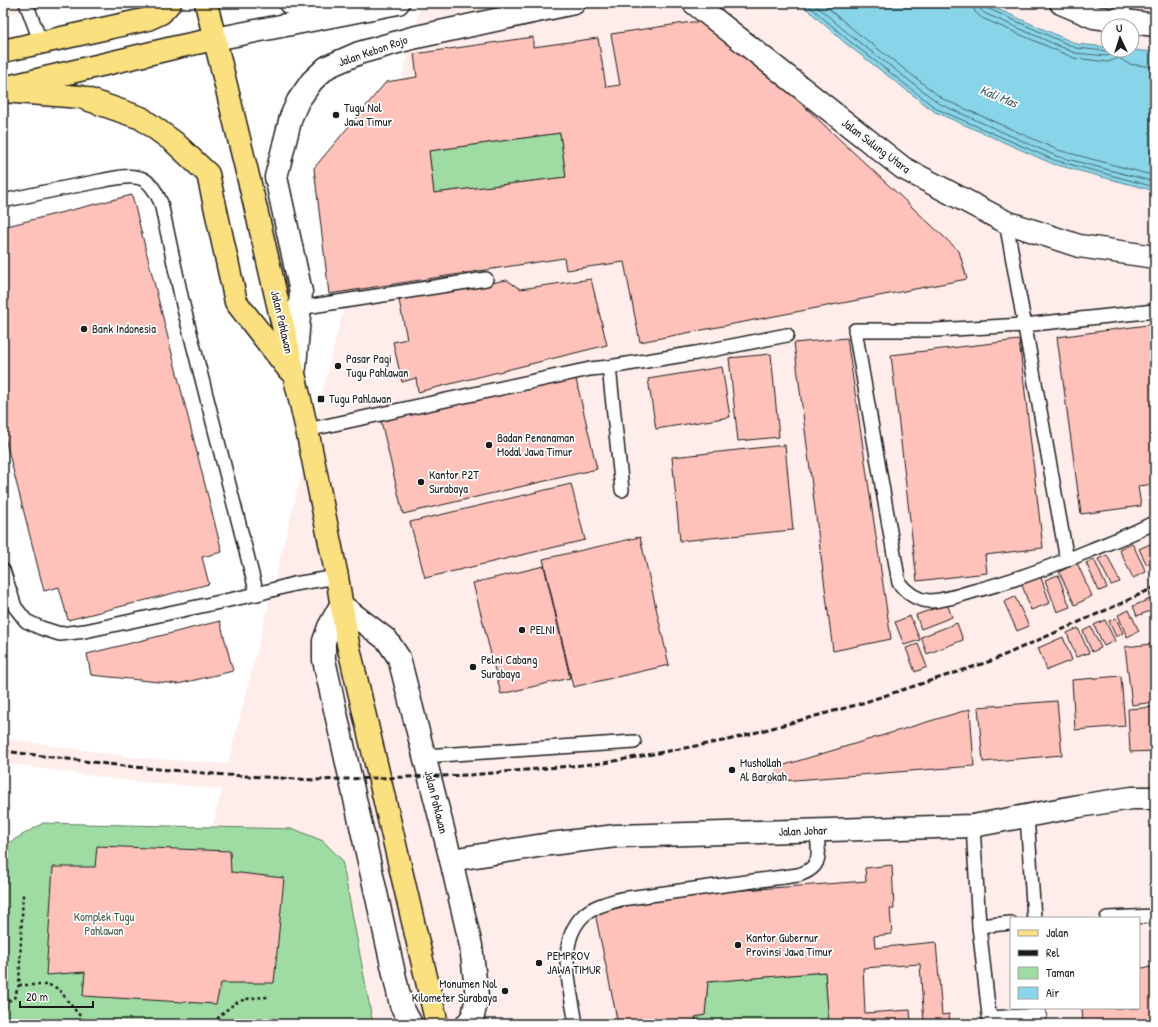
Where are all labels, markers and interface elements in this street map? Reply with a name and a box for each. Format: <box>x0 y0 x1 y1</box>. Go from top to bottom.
north arrow <box>1100 18 1140 58</box>
text: U <box>1116 21 1123 35</box>
street label: Jalan Kebon Rojo <box>336 31 410 70</box>
water label: Kali Mas <box>978 80 1021 112</box>
place label: Tugu Nol Jawa Timur <box>344 99 392 130</box>
marker: Tugu Nol Jawa Timur <box>331 110 341 120</box>
street label: Jalan Sulung Utara <box>839 114 914 177</box>
street label: Jalan Pahlawan <box>267 289 298 355</box>
place label: Bank Indonesia <box>92 320 156 337</box>
marker: Bank Indonesia <box>79 324 89 334</box>
place label: Pasar Pagi Tugu Pahlawan <box>346 350 408 381</box>
marker: Pasar Pagi Tugu Pahlawan <box>333 361 343 371</box>
place label: Tugu Pahlawan <box>329 390 391 407</box>
marker: Tugu Pahlawan <box>316 394 326 404</box>
place label: Badan Penanaman Modal Jawa Timur <box>497 429 574 460</box>
marker: Badan Penanaman Modal Jawa Timur <box>484 440 494 450</box>
place label: Kantor P2T Surabaya <box>429 466 479 497</box>
marker: Kantor P2T Surabaya <box>416 477 426 487</box>
place label: PELNI <box>530 621 555 638</box>
marker: PELNI <box>517 625 527 635</box>
place label: Pelni Cabang Surabaya <box>481 651 537 682</box>
marker: Pelni Cabang Surabaya <box>468 662 478 672</box>
place label: Mushollah Al Barokah <box>740 754 787 785</box>
marker: Mushollah Al Barokah <box>727 765 737 775</box>
street label: Jalan Pahlawan <box>420 769 453 835</box>
street label: Jalan Johar <box>778 821 828 840</box>
park label: Komplek Tugu Pahlawan <box>74 908 135 939</box>
legend <box>1010 917 1140 1009</box>
text: Jalan <box>1046 924 1068 941</box>
place label: Kantor Gubernur Provinsi Jawa Timur <box>746 929 833 960</box>
marker: Kantor Gubernur Provinsi Jawa Timur <box>733 940 743 950</box>
text: Rel <box>1046 944 1060 961</box>
place label: PEMPROV JAWA TIMUR <box>547 947 601 978</box>
marker: PEMPROV JAWA TIMUR <box>534 958 544 968</box>
text: Taman <box>1046 964 1075 981</box>
place label: Monumen Nol Kilometer Surabaya <box>412 975 498 1006</box>
scale bar <box>20 983 93 1009</box>
text: Air <box>1046 984 1060 1001</box>
marker: Monumen Nol Kilometer Surabaya <box>500 986 510 996</box>
text: 20 m <box>26 988 48 1005</box>

